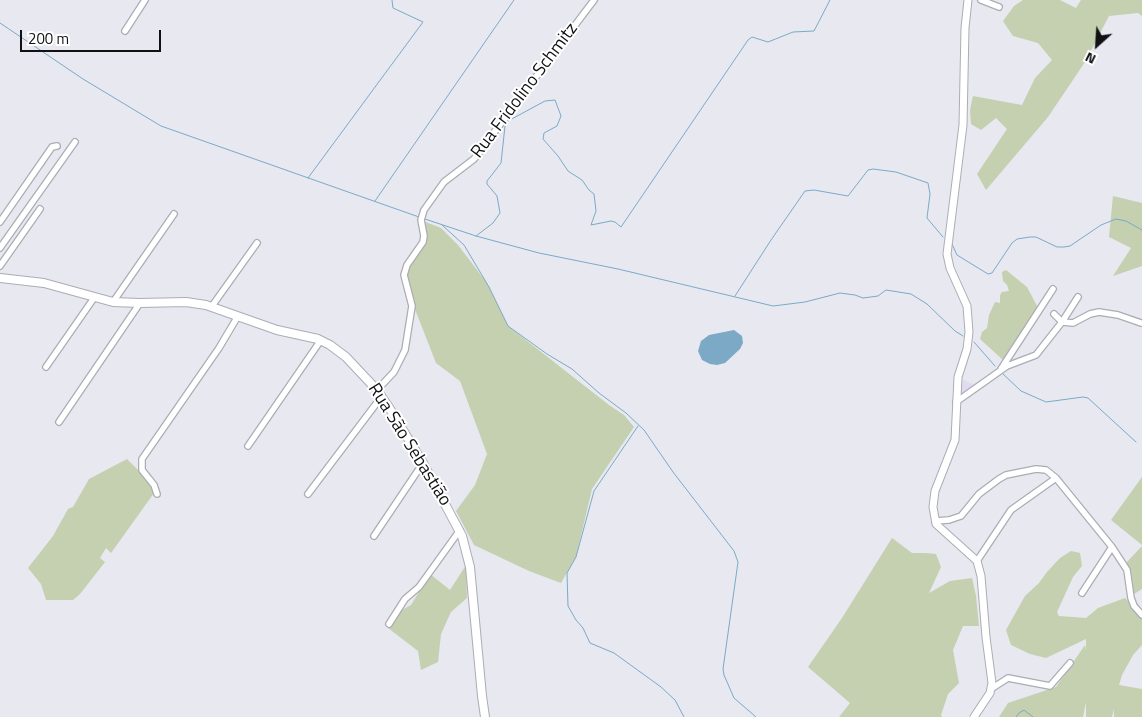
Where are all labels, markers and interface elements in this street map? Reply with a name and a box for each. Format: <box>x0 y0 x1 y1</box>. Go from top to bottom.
street label: Rua Fridolino Schmitz <box>467 19 583 163</box>
scale bar <box>22 20 164 52</box>
north arrow <box>1072 20 1122 70</box>
text: 200 m <box>28 27 69 50</box>
text: N <box>1081 47 1099 70</box>
street label: Rua São Sebastião <box>363 380 455 510</box>

